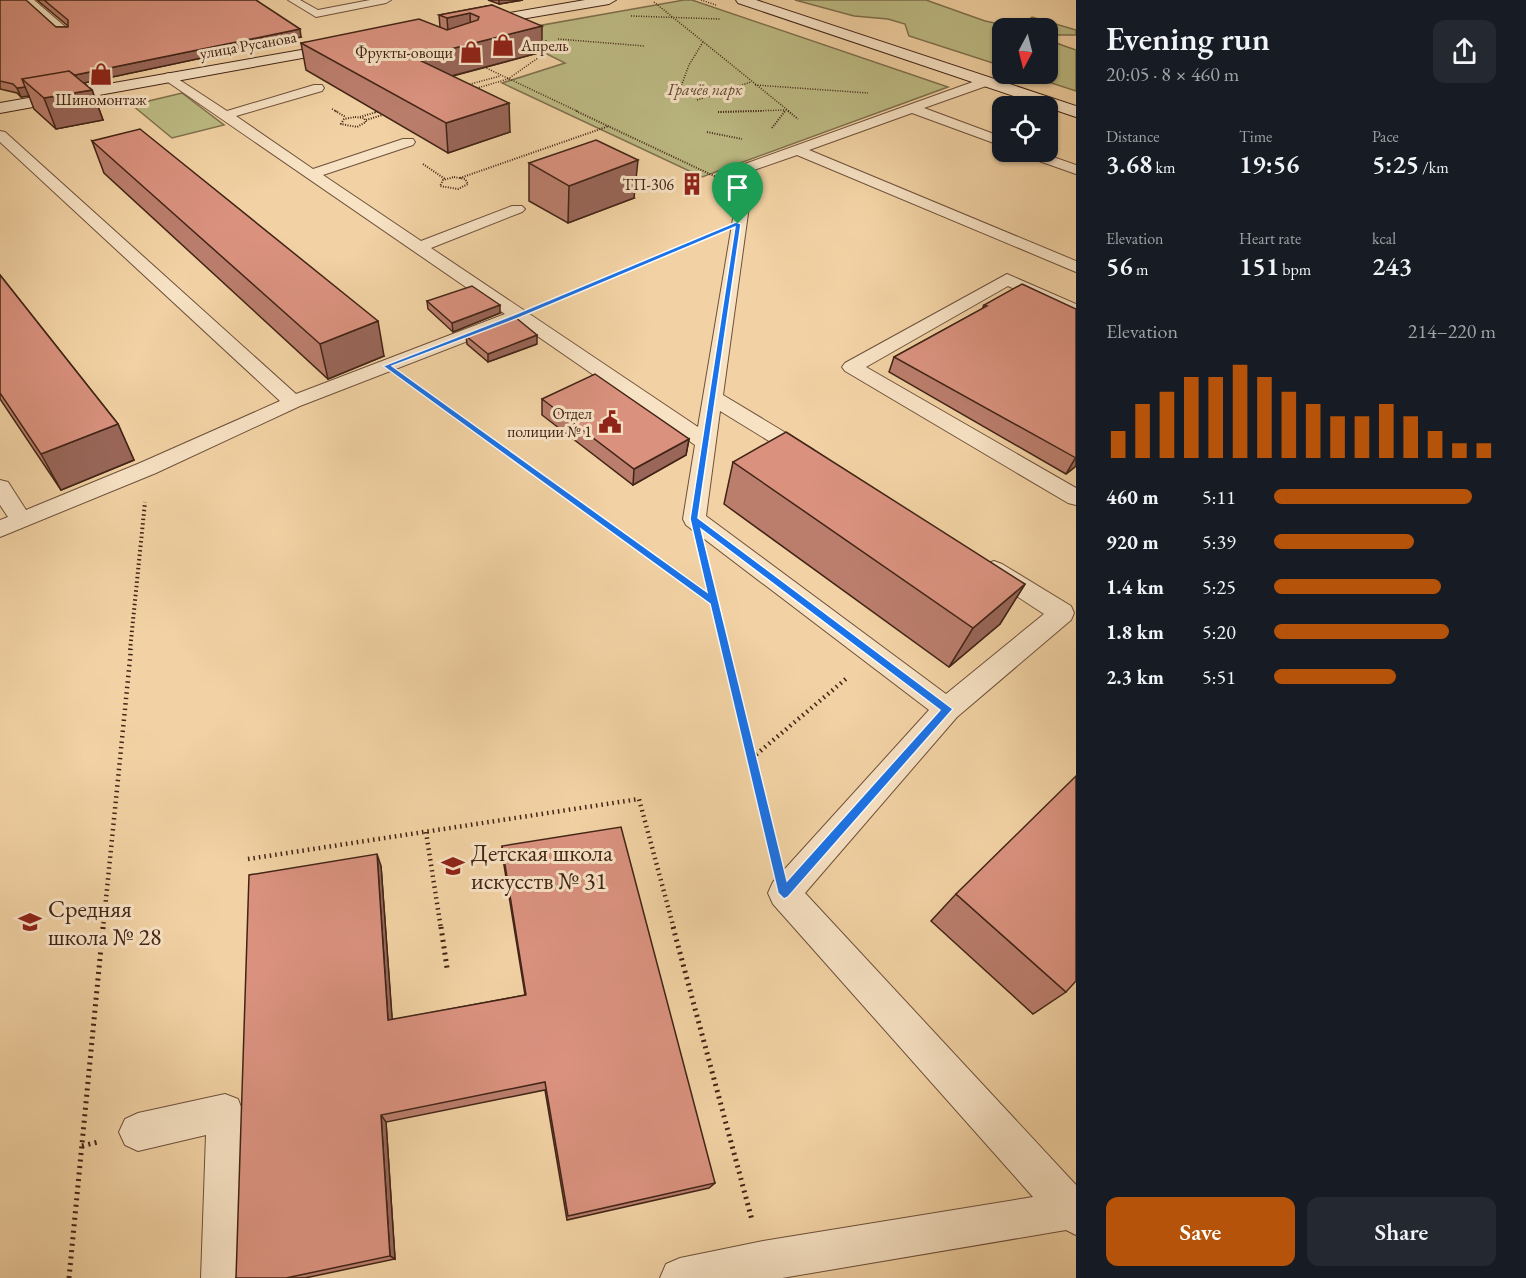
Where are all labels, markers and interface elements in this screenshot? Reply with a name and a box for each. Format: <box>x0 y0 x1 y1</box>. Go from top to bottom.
text: Evening run <box>1106 17 1270 60</box>
north arrow <box>992 18 1058 84</box>
map controls <box>992 18 1058 162</box>
button: share <box>1433 20 1496 83</box>
street label: улица Русанова <box>198 26 299 64</box>
shop icon: Апрель <box>490 32 516 58</box>
place label: Апрель <box>520 35 569 56</box>
shop icon: Фрукты-овощи <box>458 39 484 65</box>
place label: Фрукты-овощи <box>355 42 454 63</box>
shop icon: Шиномонтаж <box>88 61 114 87</box>
text: 20:05 · 8 × 460 m <box>1106 61 1239 87</box>
park label: Грачёв парк <box>667 79 743 100</box>
place label: Шиномонтаж <box>55 89 147 110</box>
button: locate <box>992 96 1058 162</box>
text: Distance <box>1106 126 1159 147</box>
text: Time <box>1239 126 1272 147</box>
text: Pace <box>1372 126 1399 147</box>
text: 3.68 <box>1106 147 1152 181</box>
text: 19:56 <box>1239 147 1299 181</box>
text: 5:25 <box>1372 147 1419 181</box>
text: km <box>1152 157 1175 178</box>
text: /km <box>1419 157 1449 178</box>
pin <box>712 162 763 224</box>
building icon: ТП-306 <box>679 171 705 197</box>
icon: arrive <box>721 171 754 204</box>
place label: ТП-306 <box>623 174 674 195</box>
text: Elevation <box>1106 228 1164 249</box>
text: Heart rate <box>1239 228 1301 249</box>
text: kcal <box>1372 228 1396 249</box>
text: 56 <box>1106 249 1133 283</box>
text: 151 <box>1239 249 1279 283</box>
text: 243 <box>1372 249 1412 283</box>
text: m <box>1133 259 1148 280</box>
text: bpm <box>1279 259 1311 280</box>
text: Elevation <box>1106 318 1178 344</box>
text: 214–220 m <box>1408 318 1496 344</box>
place label: Отдел полиции № 1 <box>507 403 592 442</box>
public building icon: Отдел полиции № 1 <box>597 409 623 435</box>
text: 460 m <box>1106 484 1159 510</box>
text: 5:11 <box>1202 484 1236 510</box>
text: 920 m <box>1106 529 1159 555</box>
text: 5:39 <box>1202 529 1236 555</box>
text: 1.4 km <box>1106 574 1164 600</box>
text: 5:25 <box>1202 574 1236 600</box>
text: 1.8 km <box>1106 619 1164 645</box>
text: 5:20 <box>1202 619 1236 645</box>
text: 2.3 km <box>1106 664 1164 690</box>
text: 5:51 <box>1202 664 1236 690</box>
place label: Детская школа искусств № 31 <box>471 837 613 896</box>
school or university icon: Детская школа искусств № 31 <box>440 853 466 879</box>
place label: Средняя школа № 28 <box>48 893 161 952</box>
school or university icon: Средняя школа № 28 <box>17 909 43 935</box>
button: Save <box>1106 1197 1295 1266</box>
button: Share <box>1307 1197 1496 1266</box>

